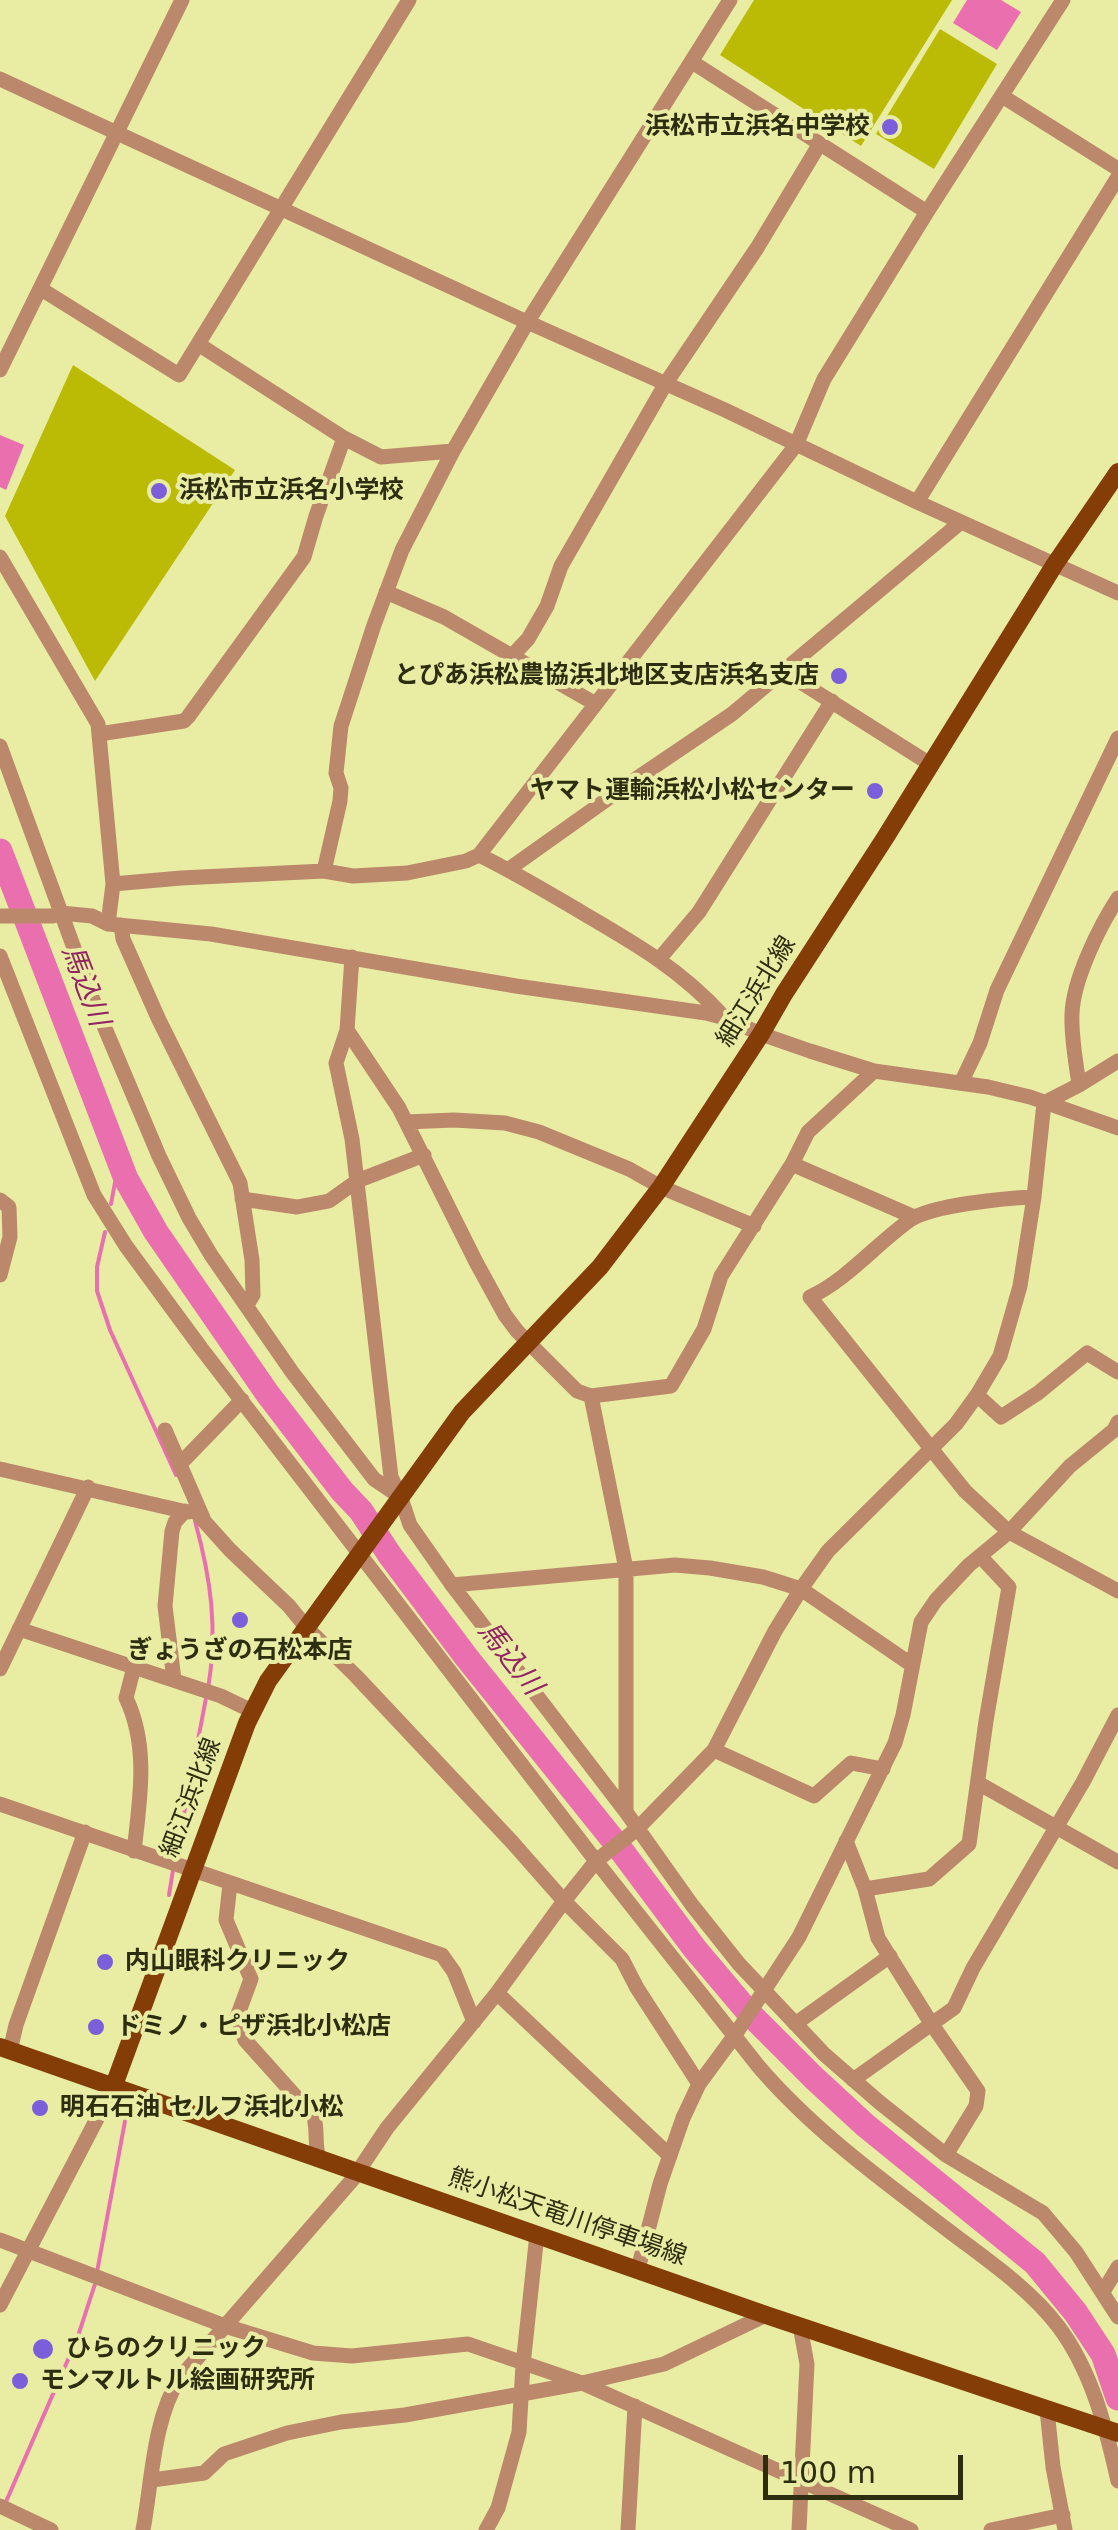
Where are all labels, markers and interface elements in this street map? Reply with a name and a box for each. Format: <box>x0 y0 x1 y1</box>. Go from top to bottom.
place label: 浜松市立浜名中学校 <box>645 112 870 142</box>
marker: 浜松市立浜名中学校 <box>879 116 901 138</box>
place label: 浜松市立浜名小学校 <box>179 476 404 506</box>
marker: 浜松市立浜名小学校 <box>148 480 170 502</box>
place label: とぴあ浜松農協浜北地区支店浜名支店 <box>394 661 819 691</box>
marker: とぴあ浜松農協浜北地区支店浜名支店 <box>828 665 850 687</box>
place label: ヤマト運輸浜松小松センター <box>530 776 855 806</box>
marker: ヤマト運輸浜松小松センター <box>864 780 886 802</box>
street label: 細江浜北線 <box>711 931 803 1053</box>
water label: 馬込川 <box>53 941 115 1031</box>
marker: ぎょうざの石松本店 <box>229 1609 251 1631</box>
water label: 馬込川 <box>470 1616 548 1702</box>
place label: ぎょうざの石松本店 <box>128 1636 352 1666</box>
street label: 細江浜北線 <box>156 1734 228 1862</box>
place label: 内山眼科クリニック <box>125 1947 350 1977</box>
marker: 内山眼科クリニック <box>94 1951 116 1973</box>
place label: ドミノ・ピザ浜北小松店 <box>116 2012 391 2042</box>
marker: ドミノ・ピザ浜北小松店 <box>85 2016 107 2038</box>
place label: 明石石油 セルフ浜北小松 <box>60 2093 344 2123</box>
marker: 明石石油 セルフ浜北小松 <box>29 2097 51 2119</box>
street label: 熊小松天竜川停車場線 <box>444 2163 690 2273</box>
place label: ひらのクリニック <box>66 2334 266 2364</box>
marker: ひらのクリニック <box>30 2336 56 2362</box>
place label: モンマルトル絵画研究所 <box>40 2366 315 2396</box>
marker: モンマルトル絵画研究所 <box>9 2370 31 2392</box>
scale bar <box>768 2435 968 2497</box>
text: 100 m <box>780 2455 876 2490</box>

